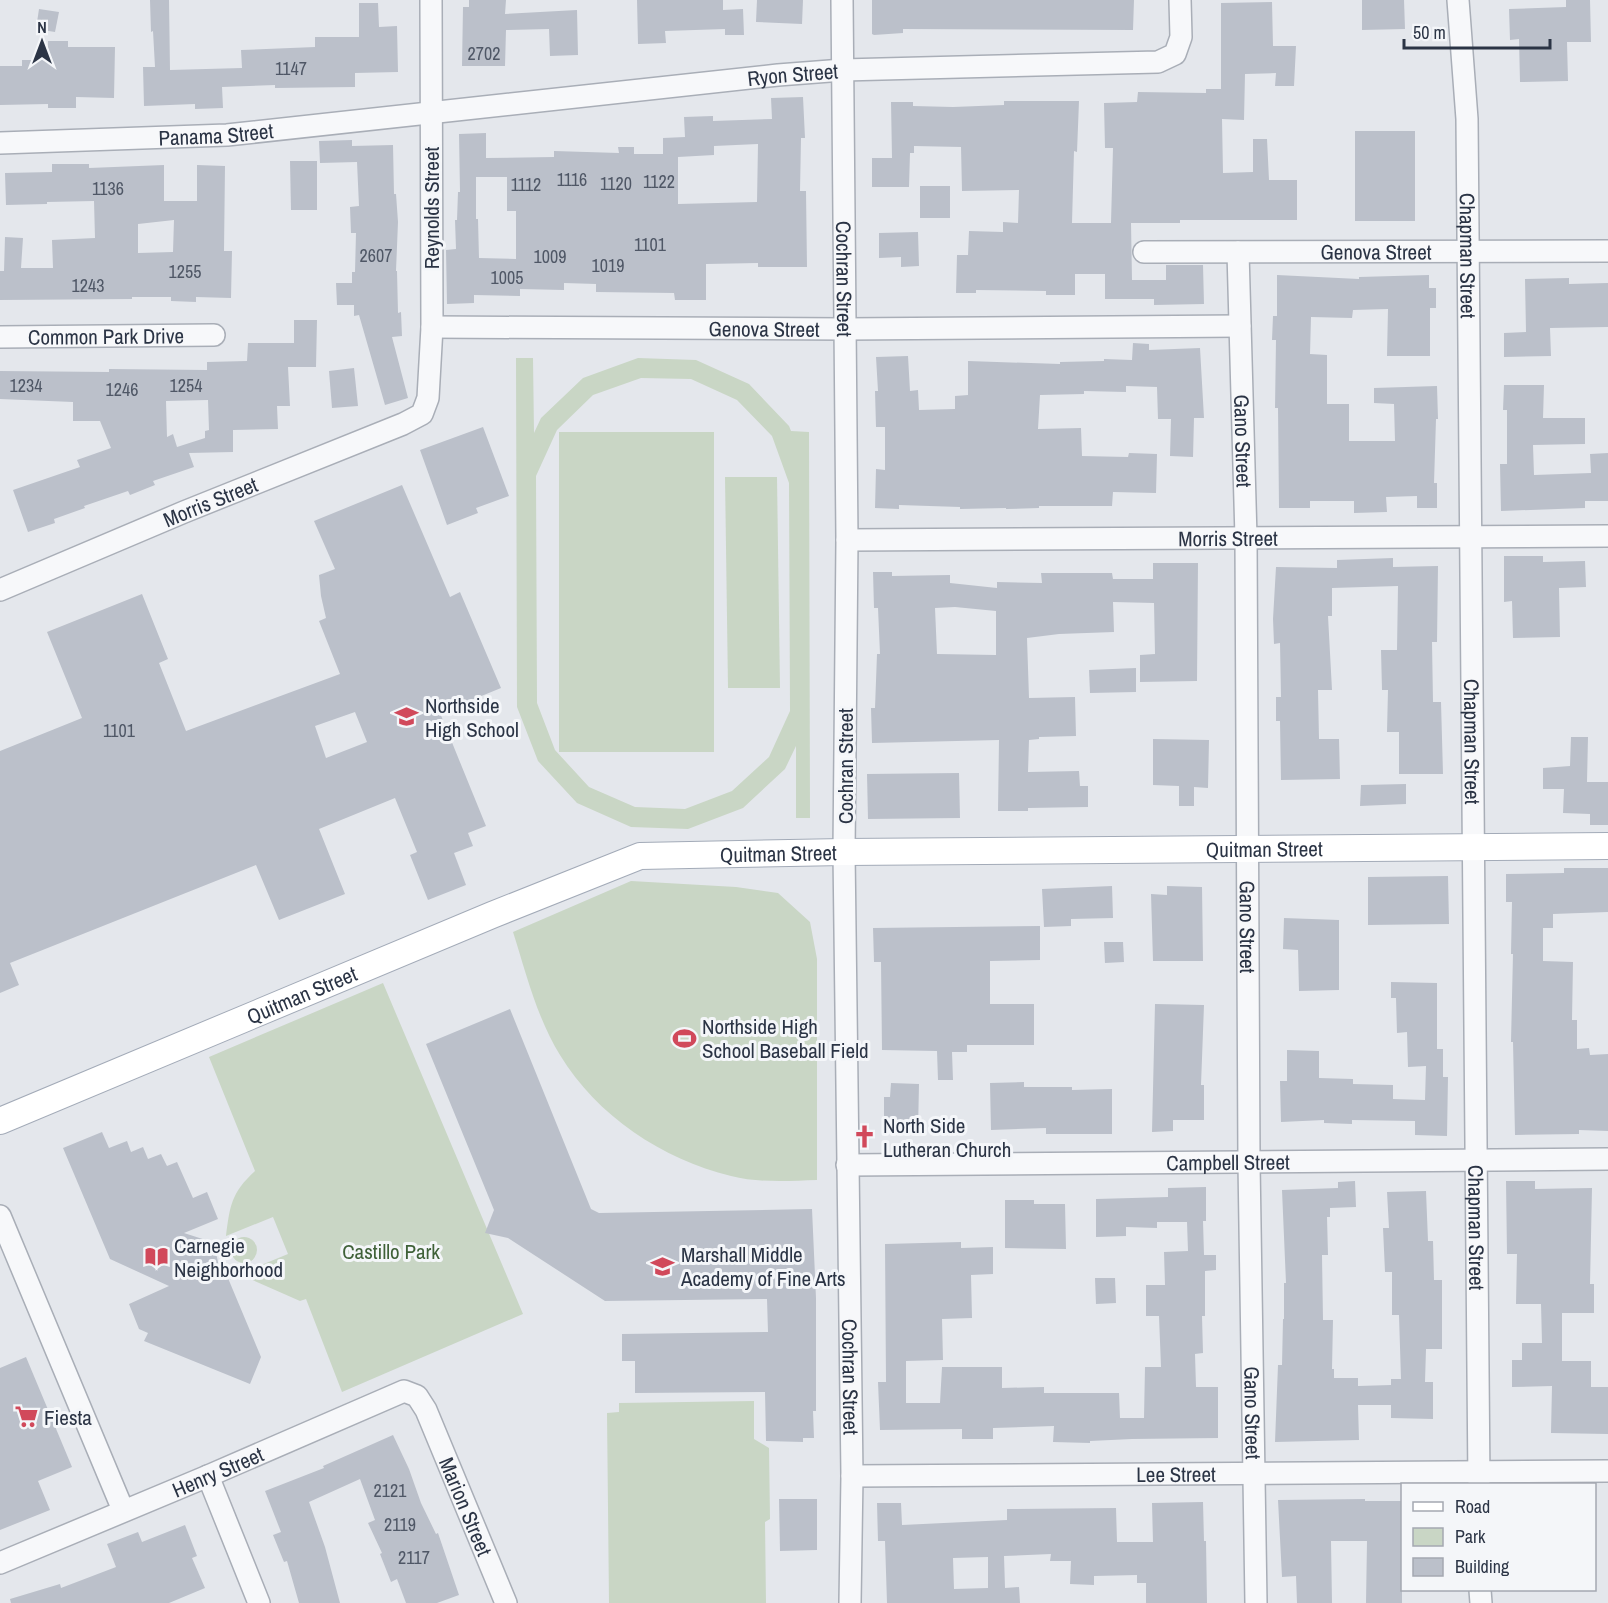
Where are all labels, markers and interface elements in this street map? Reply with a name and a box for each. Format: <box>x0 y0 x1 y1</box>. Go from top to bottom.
north arrow <box>12 12 72 72</box>
scale bar <box>1404 12 1550 50</box>
text: N <box>37 16 47 38</box>
text: 50 m <box>1413 20 1446 45</box>
house number: 2702 <box>468 41 500 66</box>
house number: 1147 <box>275 56 307 81</box>
street label: Ryon Street <box>746 56 839 93</box>
street label: Panama Street <box>158 116 275 152</box>
street label: Reynolds Street <box>417 147 446 269</box>
house number: 1116 <box>557 167 587 192</box>
house number: 1122 <box>643 169 675 194</box>
house number: 1120 <box>600 171 632 196</box>
house number: 1112 <box>511 172 541 197</box>
house number: 1136 <box>92 176 124 201</box>
street label: Chapman Street <box>1453 193 1483 319</box>
street label: Cochran Street <box>830 221 860 337</box>
house number: 1101 <box>634 232 667 257</box>
street label: Genova Street <box>1320 237 1432 266</box>
house number: 2607 <box>360 243 392 268</box>
house number: 1009 <box>534 244 566 269</box>
house number: 1019 <box>592 253 624 278</box>
house number: 1255 <box>169 259 201 284</box>
house number: 1005 <box>491 265 523 290</box>
house number: 1243 <box>72 273 104 298</box>
street label: Genova Street <box>708 314 820 343</box>
street label: Common Park Drive <box>28 321 184 351</box>
house number: 1234 <box>10 373 42 398</box>
house number: 1254 <box>170 373 202 398</box>
house number: 1246 <box>106 377 138 402</box>
street label: Gano Street <box>1227 394 1259 488</box>
street label: Morris Street <box>158 469 262 534</box>
street label: Morris Street <box>1178 523 1278 553</box>
street label: Chapman Street <box>1457 679 1488 805</box>
place label: Northside High School <box>425 691 519 744</box>
school or university icon: Northside High School <box>394 704 420 730</box>
street label: Cochran Street <box>831 708 860 824</box>
house number: 1101 <box>103 718 136 743</box>
street label: Quitman Street <box>1206 834 1323 864</box>
street label: Quitman Street <box>720 838 837 869</box>
street label: Gano Street <box>1233 880 1263 974</box>
street label: Quitman Street <box>242 959 361 1031</box>
place label: Northside High School Baseball Field <box>702 1012 869 1065</box>
sports icon: Northside High School Baseball Field <box>671 1025 697 1051</box>
place label: North Side Lutheran Church <box>883 1111 1011 1164</box>
church icon: North Side Lutheran Church <box>852 1124 878 1150</box>
street label: Campbell Street <box>1166 1147 1290 1177</box>
street label: Chapman Street <box>1462 1165 1492 1291</box>
place label: Carnegie Neighborhood <box>174 1231 283 1284</box>
park label: Castillo Park <box>342 1237 440 1266</box>
place label: Marshall Middle Academy of Fine Arts <box>680 1240 846 1293</box>
library icon: Carnegie Neighborhood <box>143 1244 169 1270</box>
school or university icon: Marshall Middle Academy of Fine Arts <box>650 1253 676 1279</box>
street label: Cochran Street <box>835 1319 866 1435</box>
street label: Gano Street <box>1238 1366 1268 1460</box>
place label: Fiesta <box>44 1403 92 1432</box>
supermarket icon: Fiesta <box>13 1404 39 1430</box>
street label: Henry Street <box>168 1439 268 1504</box>
street label: Marion Street <box>433 1453 499 1560</box>
street label: Lee Street <box>1136 1459 1216 1489</box>
house number: 2121 <box>374 1478 407 1503</box>
legend <box>1401 1483 1596 1591</box>
text: Road <box>1455 1494 1490 1519</box>
house number: 2119 <box>384 1512 416 1537</box>
text: Park <box>1455 1524 1486 1549</box>
house number: 2117 <box>398 1545 430 1570</box>
text: Building <box>1455 1554 1510 1579</box>

